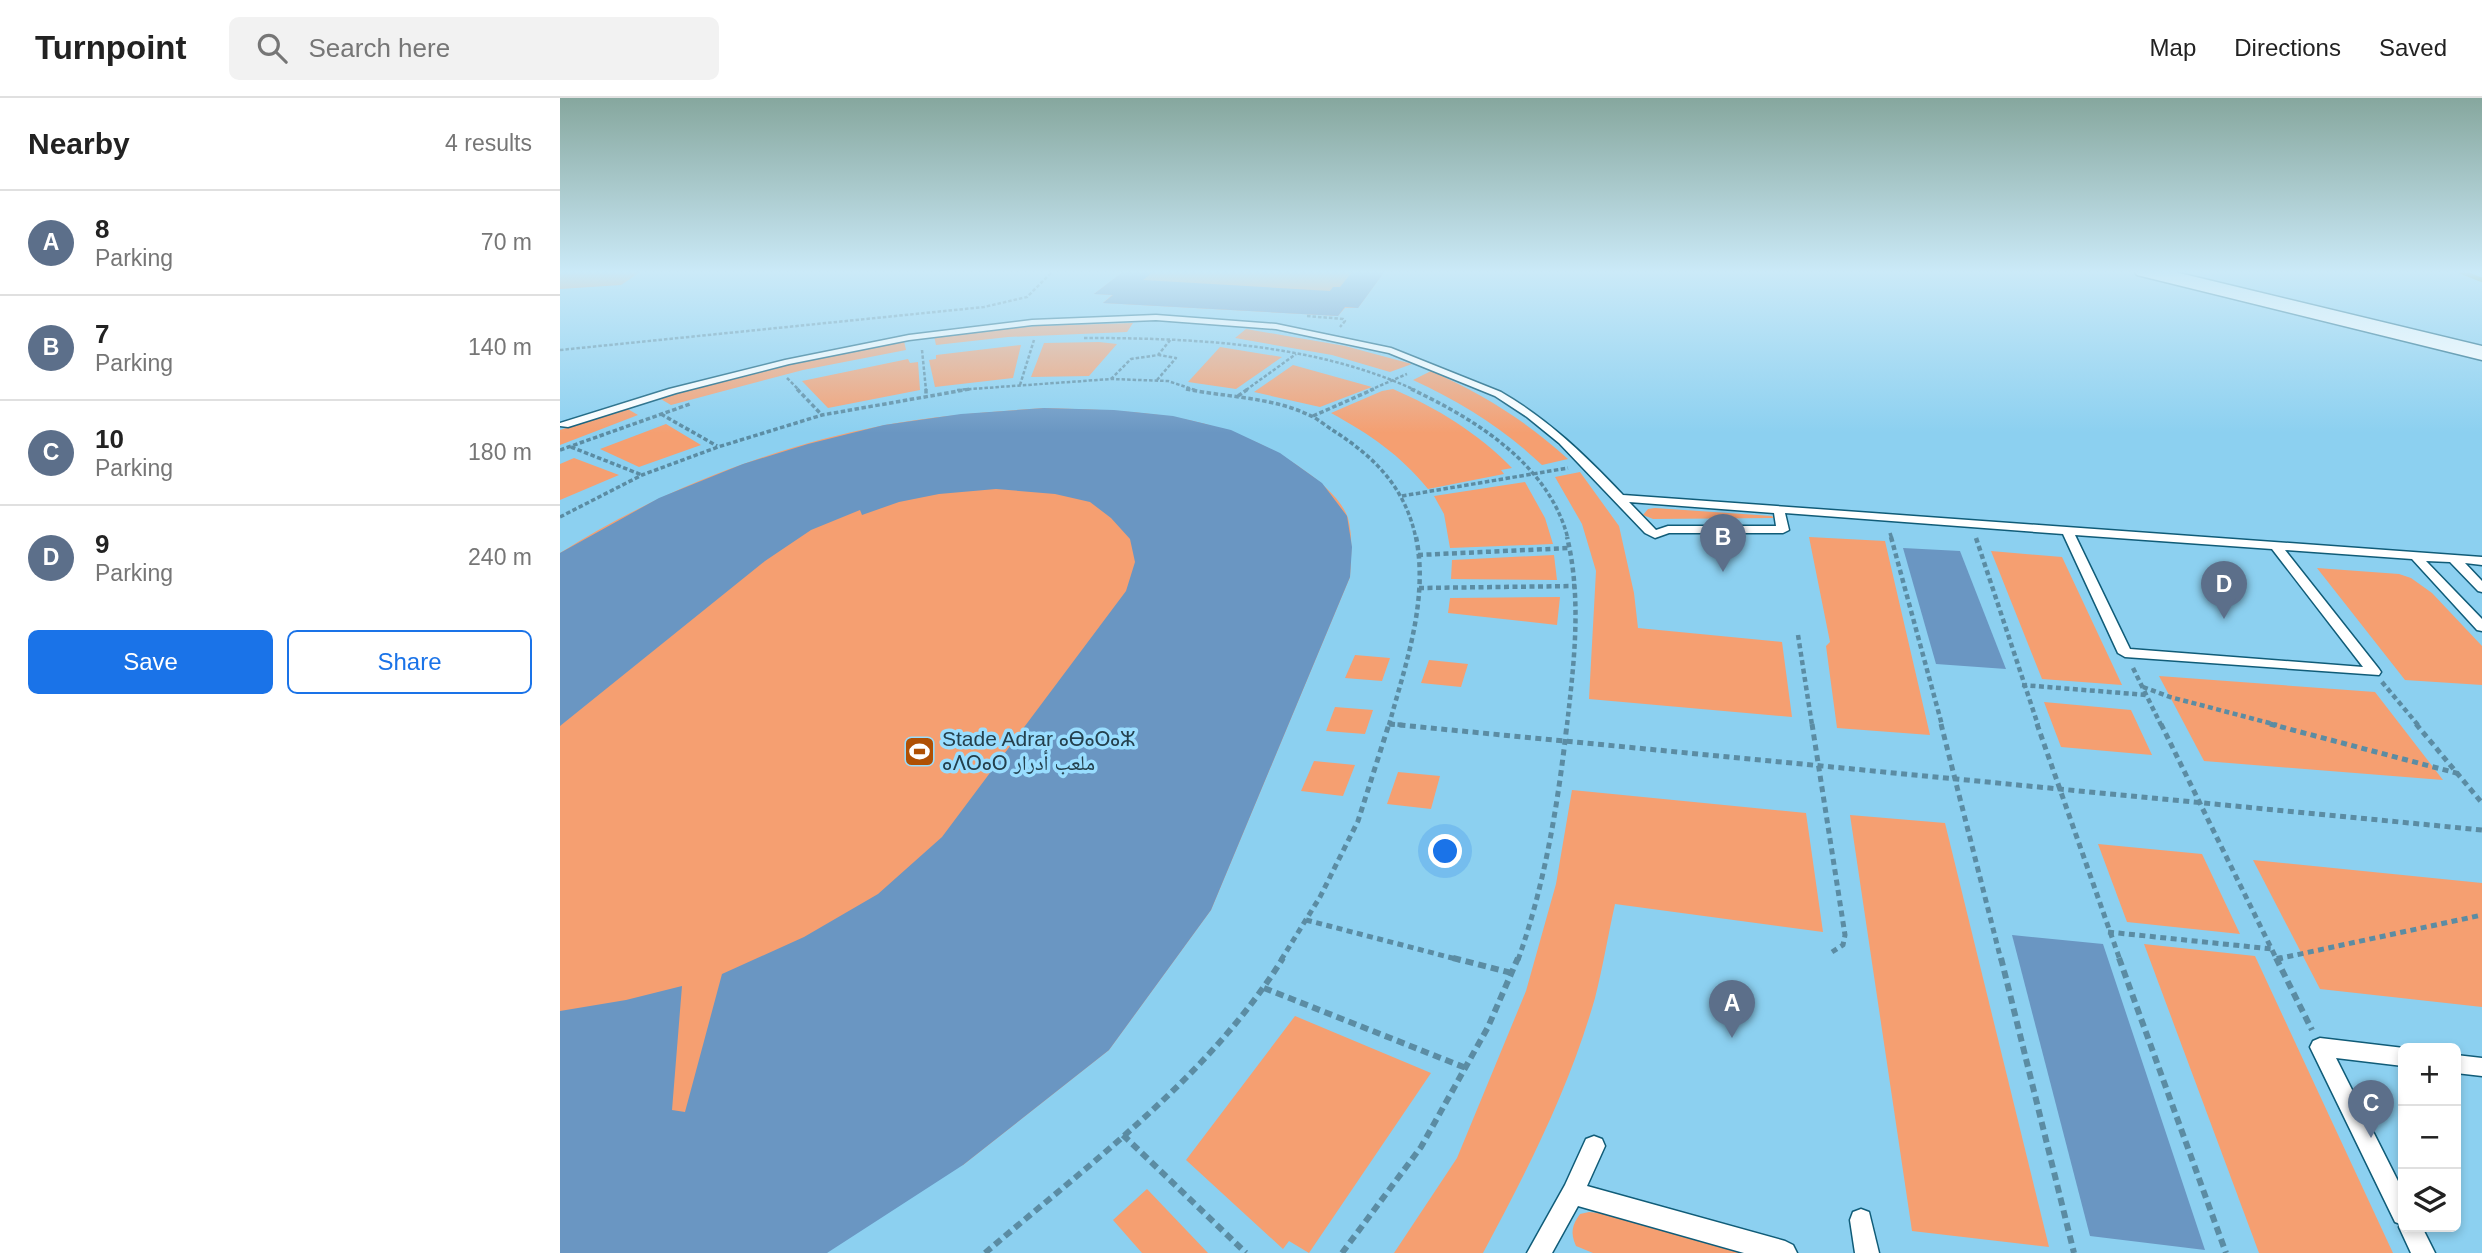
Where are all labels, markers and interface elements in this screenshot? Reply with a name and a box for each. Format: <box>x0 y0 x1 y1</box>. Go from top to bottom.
search box <box>229 17 719 80</box>
text: Turnpoint <box>35 29 187 66</box>
icon: search <box>253 29 291 67</box>
text: Search here <box>309 33 450 63</box>
text: Map <box>2150 34 2196 61</box>
text: Directions <box>2234 34 2341 61</box>
text: Saved <box>2379 34 2447 61</box>
text: Nearby <box>28 127 130 160</box>
text: 4 results <box>445 130 532 156</box>
text: 8 <box>95 214 109 244</box>
text: A <box>43 229 59 255</box>
text: 70 m <box>481 229 532 255</box>
text: Parking <box>95 245 173 271</box>
text: 7 <box>95 319 109 349</box>
text: B <box>43 334 59 360</box>
text: 140 m <box>468 334 532 360</box>
text: Parking <box>95 350 173 376</box>
text: 10 <box>95 424 124 454</box>
text: C <box>43 439 59 465</box>
text: 180 m <box>468 439 532 465</box>
text: Parking <box>95 455 173 481</box>
pin: B <box>1700 514 1746 572</box>
text: 9 <box>95 529 109 559</box>
text: D <box>43 544 59 570</box>
text: 240 m <box>468 544 532 570</box>
text: Parking <box>95 560 173 586</box>
pin: D <box>2201 561 2247 619</box>
button: Save <box>28 630 273 694</box>
button: Share <box>287 630 532 694</box>
place label: Stade Adrar ⴰⴱⴰⵔⴰⵣ ⴰⴷⵔⴰⵔ ملعب أدرار <box>942 727 1136 775</box>
sports icon: Stade Adrar ⴰⴱⴰⵔⴰⵣ ⴰⴷⵔⴰⵔ ملعب أدرار <box>902 734 936 768</box>
your location <box>1428 834 1462 868</box>
pin: A <box>1709 980 1755 1038</box>
map controls <box>2398 1043 2461 1232</box>
button: + <box>2398 1043 2461 1106</box>
pin: C <box>2348 1080 2394 1138</box>
button: − <box>2398 1106 2461 1169</box>
button: layers <box>2398 1169 2461 1232</box>

